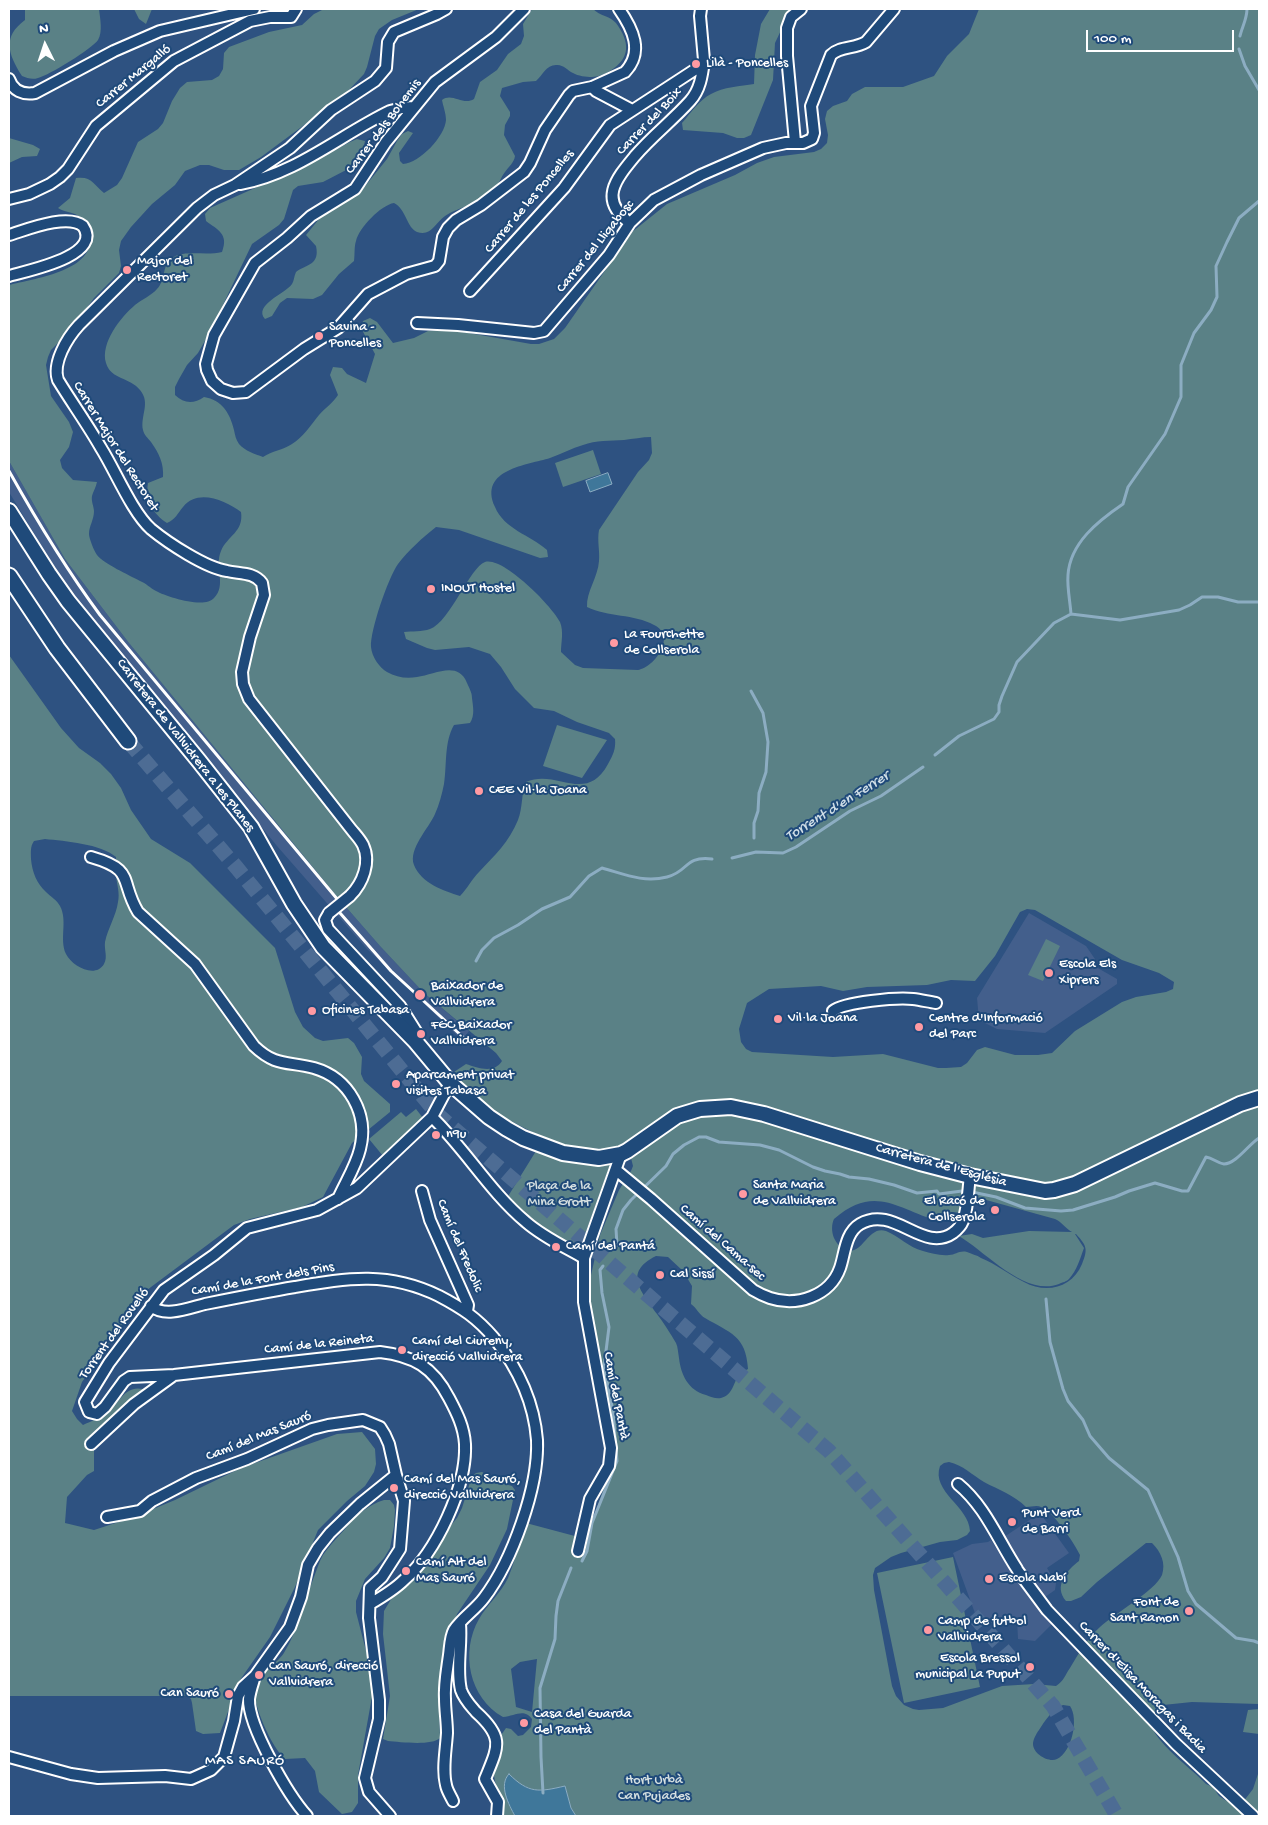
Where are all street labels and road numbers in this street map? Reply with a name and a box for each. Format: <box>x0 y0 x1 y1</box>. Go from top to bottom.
street label: Carrer Margalló <box>93 41 175 113</box>
street label: Carrer dels Bohemis <box>343 76 425 178</box>
street label: Carrer del Boix <box>614 85 686 159</box>
street label: Carrer de les Poncelles <box>482 147 578 257</box>
street label: Carrer del Lligabosc <box>554 197 638 297</box>
street label: Carrer Major del Rectoret <box>68 379 162 515</box>
street label: Carretera de Vallvidrera a les Planes <box>112 656 258 836</box>
street label: Carretera de l'Església <box>874 1140 1008 1192</box>
street label: Camí del Fredolic <box>432 1197 486 1295</box>
street label: Camí del Cama-sec <box>676 1201 768 1285</box>
street label: Camí de la Font dels Pins <box>191 1259 335 1301</box>
street label: Torrent del Rovelló <box>76 1285 154 1383</box>
street label: Camí de la Reineta <box>264 1331 374 1359</box>
street label: Camí del Pantà <box>598 1351 632 1441</box>
street label: Camí del Mas Sauró <box>204 1408 314 1466</box>
street label: Carrer d'Elisa Moragas i Badia <box>1074 1618 1210 1758</box>

